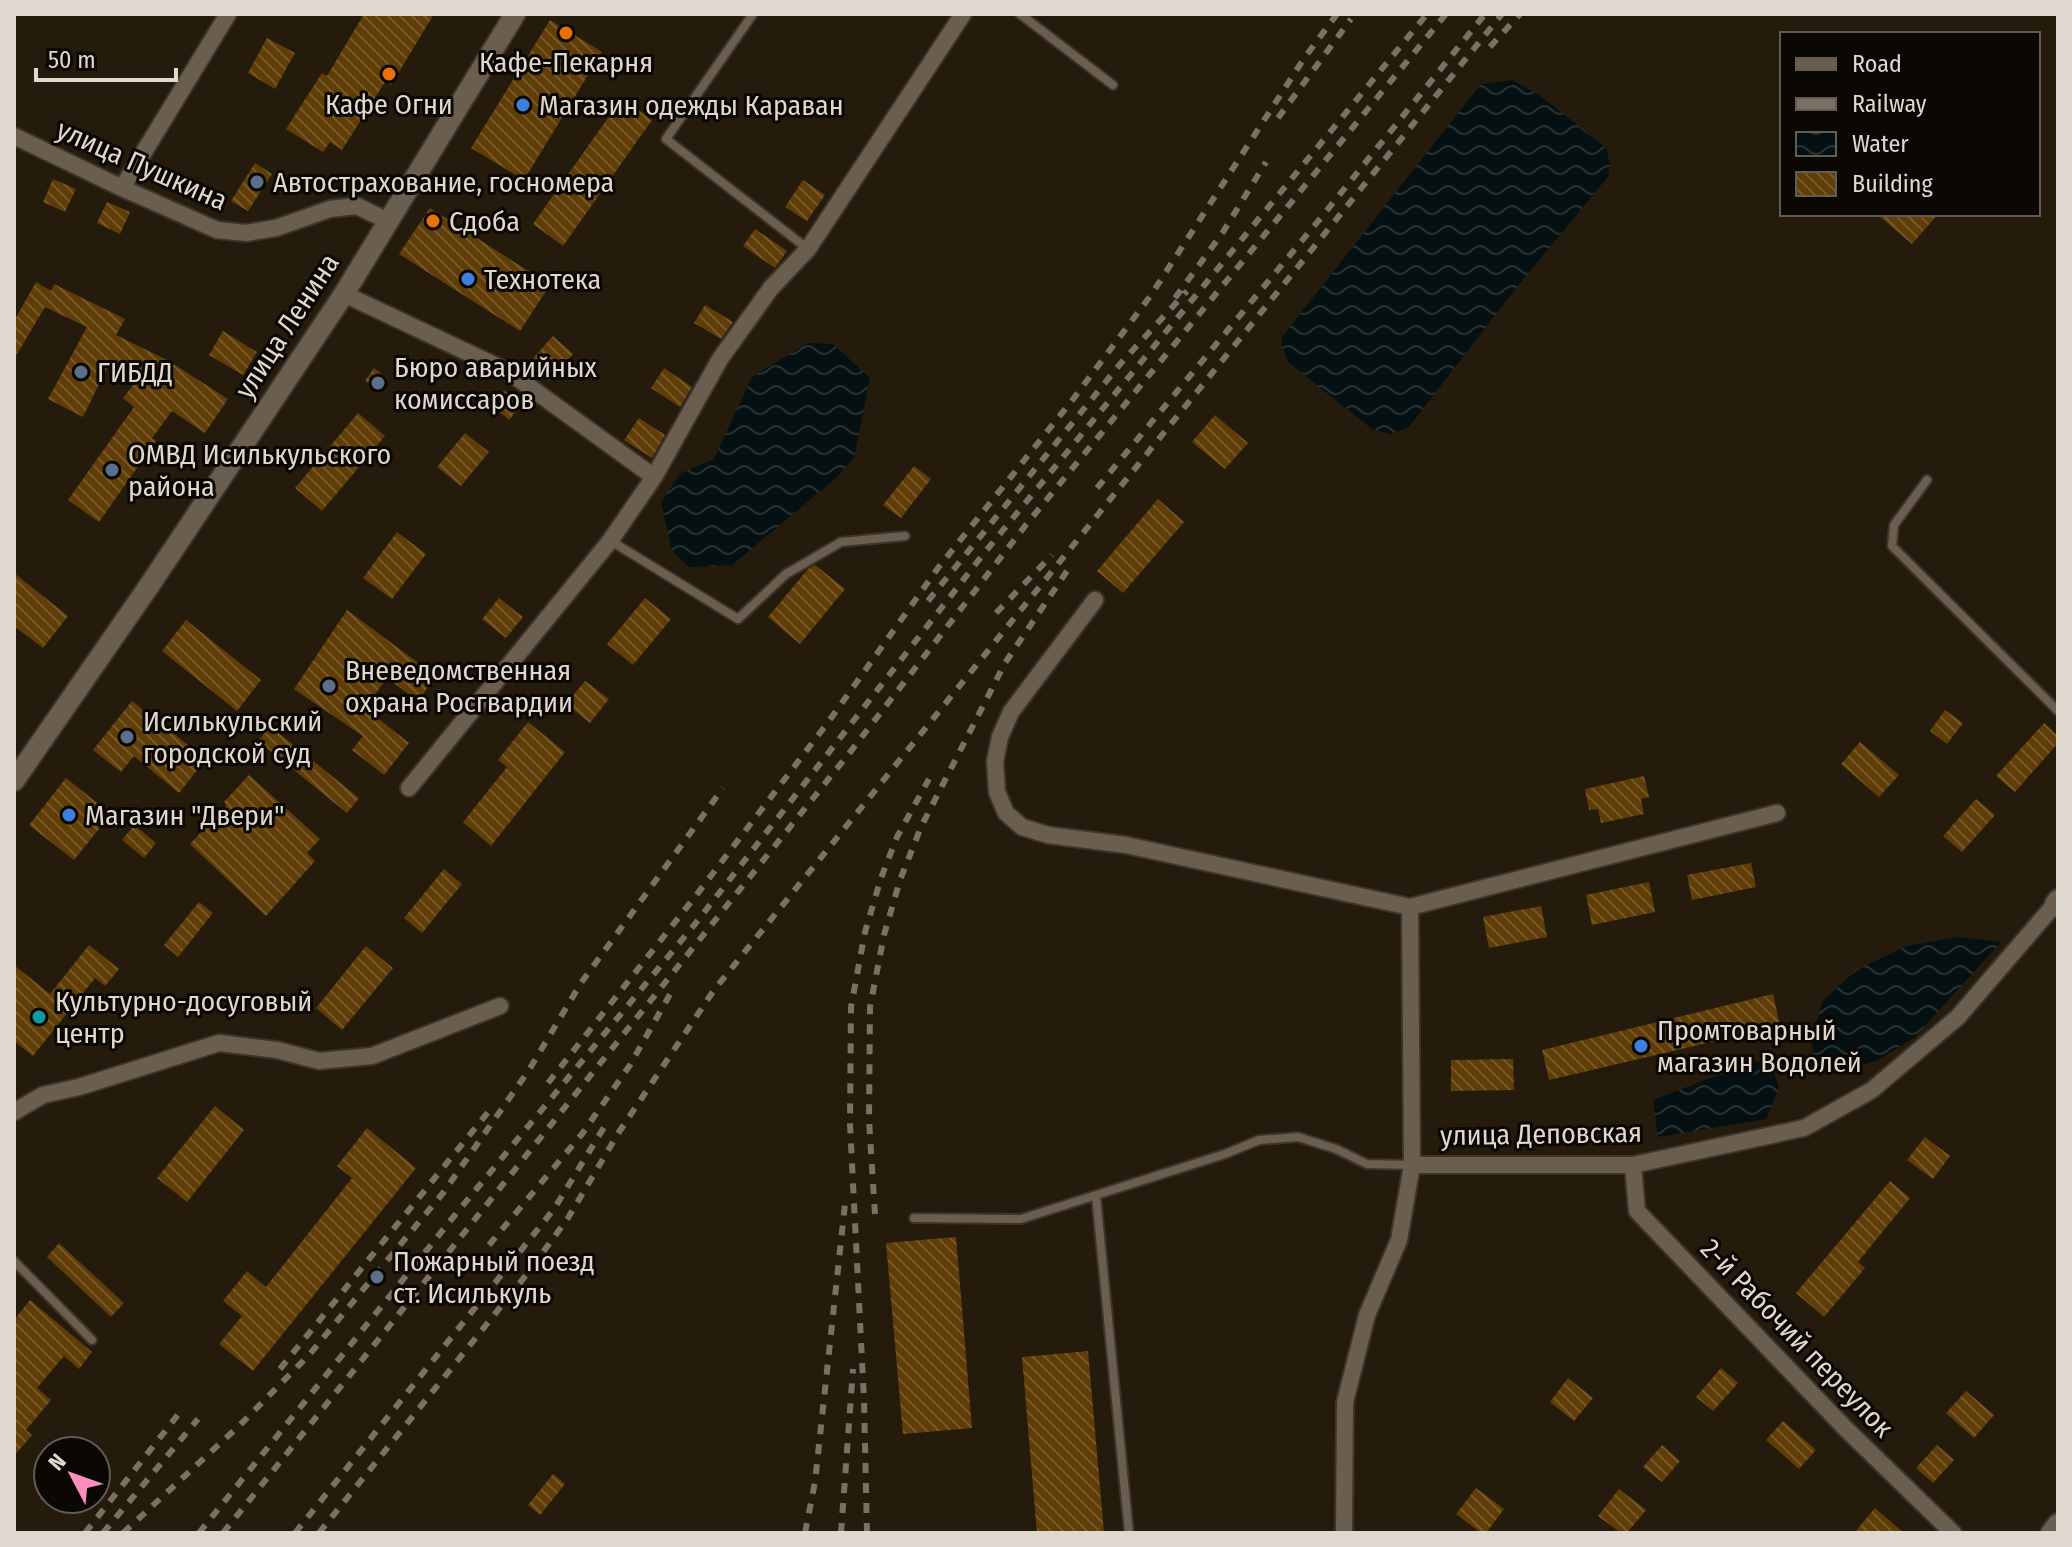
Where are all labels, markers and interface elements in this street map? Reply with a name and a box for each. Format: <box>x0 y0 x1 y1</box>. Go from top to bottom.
marker: Кафе-Пекарня <box>557 24 575 42</box>
scale bar <box>36 32 176 82</box>
legend <box>1780 32 2040 216</box>
text: 50 m <box>48 46 96 74</box>
place label: Кафе-Пекарня <box>479 46 653 79</box>
text: Road <box>1852 50 1902 78</box>
marker: Кафе Огни <box>380 65 398 83</box>
place label: Кафе Огни <box>325 88 453 121</box>
place label: Магазин одежды Караван <box>539 89 844 122</box>
text: Railway <box>1852 90 1927 118</box>
marker: Магазин одежды Караван <box>514 96 532 114</box>
street label: улица Пушкина <box>52 113 232 217</box>
text: Water <box>1852 130 1909 158</box>
place label: Автострахование, госномера <box>273 166 614 199</box>
text: Building <box>1852 170 1934 198</box>
marker: Автострахование, госномера <box>248 173 266 191</box>
place label: Сдоба <box>449 205 520 238</box>
marker: Сдоба <box>424 212 442 230</box>
street label: улица Ленина <box>228 248 346 404</box>
place label: Технотека <box>484 263 601 296</box>
marker: Технотека <box>459 270 477 288</box>
place label: Бюро аварийных комиссаров <box>394 351 598 416</box>
place label: ГИБДД <box>97 356 173 389</box>
marker: ГИБДД <box>72 363 90 381</box>
marker: Бюро аварийных комиссаров <box>369 374 387 392</box>
place label: ОМВД Исилькульского района <box>128 438 391 503</box>
marker: ОМВД Исилькульского района <box>103 461 121 479</box>
place label: Вневедомственная охрана Росгвардии <box>345 654 573 719</box>
marker: Вневедомственная охрана Росгвардии <box>320 677 338 695</box>
place label: Исилькульский городской суд <box>143 705 322 770</box>
marker: Исилькульский городской суд <box>118 728 136 746</box>
place label: Магазин "Двери" <box>85 799 285 832</box>
marker: Магазин "Двери" <box>60 806 78 824</box>
place label: Культурно-досуговый центр <box>55 985 312 1050</box>
marker: Культурно-досуговый центр <box>30 1008 48 1026</box>
place label: Промтоварный магазин Водолей <box>1657 1014 1862 1079</box>
marker: Промтоварный магазин Водолей <box>1632 1037 1650 1055</box>
street label: улица Деповская <box>1440 1116 1642 1152</box>
street label: 2-й Рабочий переулок <box>1694 1232 1900 1444</box>
place label: Пожарный поезд ст. Исилькуль <box>393 1245 595 1310</box>
marker: Пожарный поезд ст. Исилькуль <box>368 1268 386 1286</box>
north arrow <box>32 1435 112 1515</box>
text: N <box>43 1448 72 1476</box>

